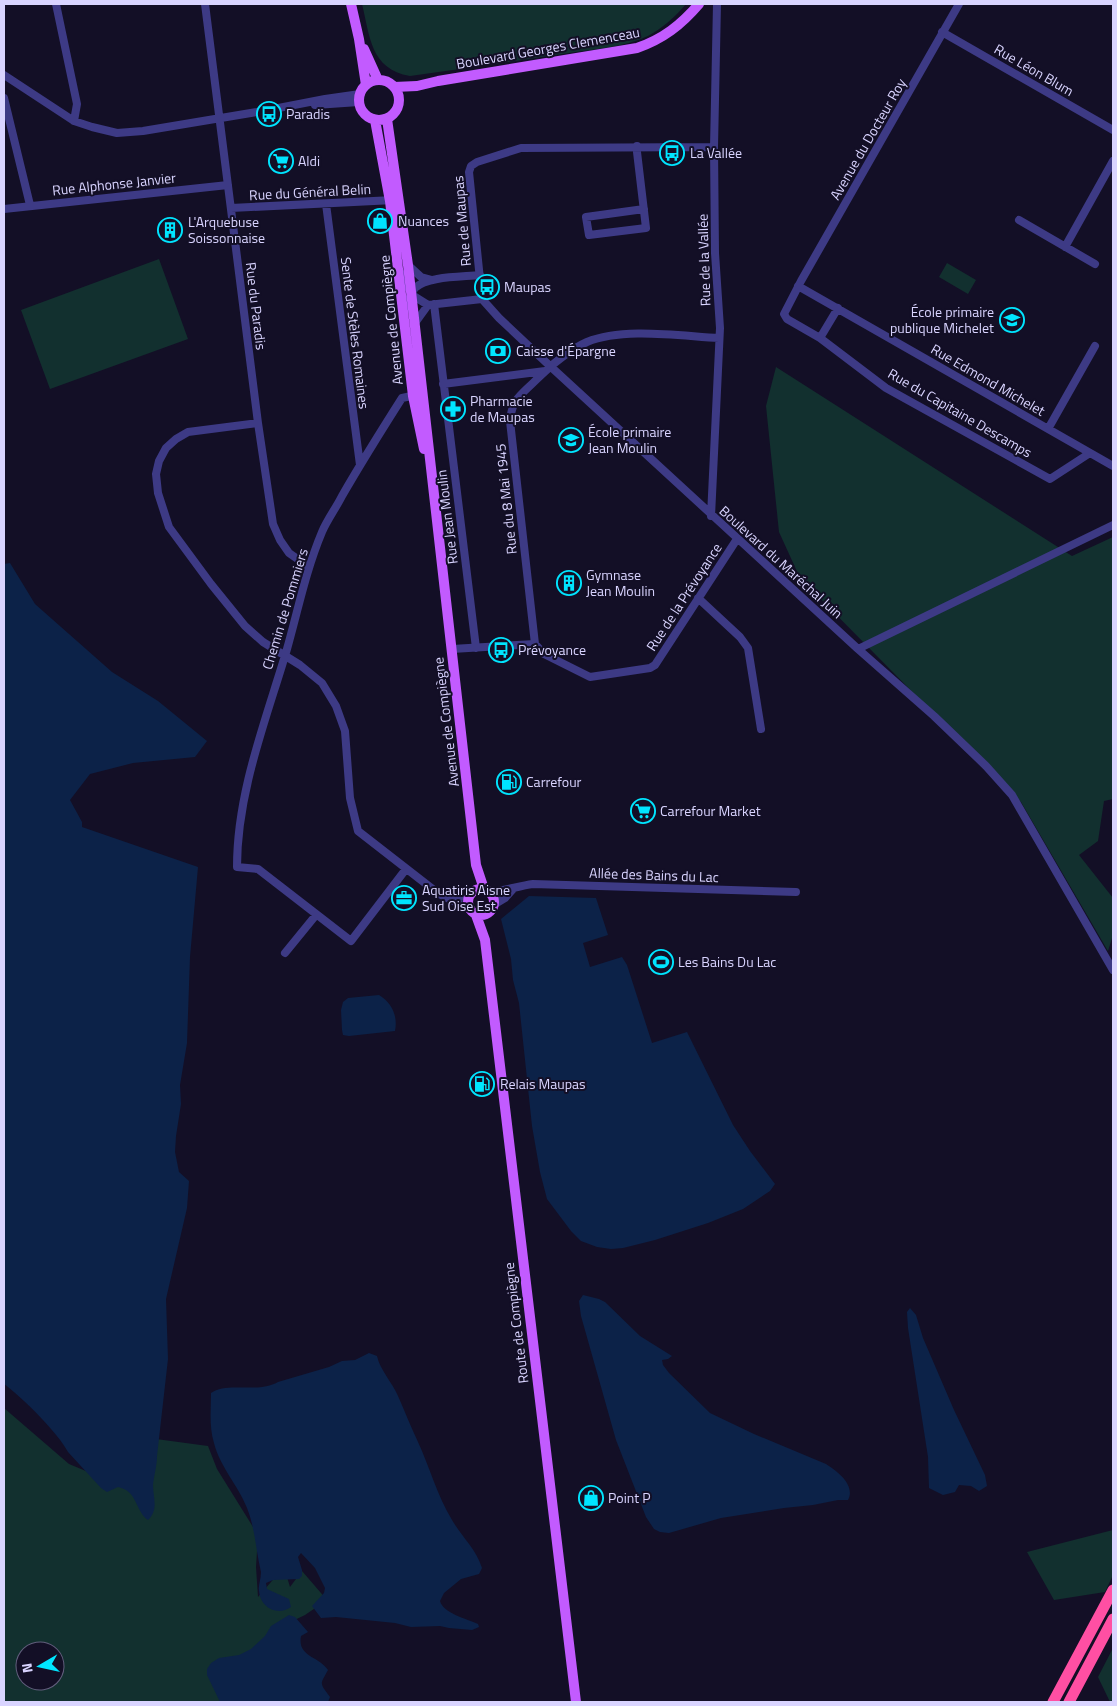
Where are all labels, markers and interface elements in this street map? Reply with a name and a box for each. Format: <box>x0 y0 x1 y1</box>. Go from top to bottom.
street label: Boulevard Georges Clemenceau <box>455 21 641 74</box>
street label: Rue Léon Blum <box>991 38 1078 101</box>
street label: Avenue du Docteur Roy <box>824 74 911 203</box>
bus stop icon: Paradis <box>256 101 282 127</box>
place label: Paradis <box>286 103 330 124</box>
bus stop icon: La Vallée <box>659 140 685 166</box>
place label: La Vallée <box>690 142 742 163</box>
supermarket icon: Aldi <box>268 148 294 174</box>
place label: Aldi <box>298 150 320 171</box>
street label: Rue Alphonse Janvier <box>51 167 177 200</box>
street label: Rue de Maupas <box>447 175 476 267</box>
street label: Rue du Général Belin <box>248 178 371 205</box>
shop icon: Nuances <box>367 208 393 234</box>
place label: Nuances <box>398 210 449 231</box>
place label: L'Arquebuse Soissonnaise <box>188 211 265 248</box>
street label: Rue de la Vallée <box>691 213 716 307</box>
building icon: L'Arquebuse Soissonnaise <box>157 217 183 243</box>
street label: Avenue de Compiègne <box>373 254 408 386</box>
street label: Sente de Stèles Romaines <box>336 256 375 410</box>
street label: Rue du Paradis <box>241 261 272 351</box>
bus stop icon: Maupas <box>474 274 500 300</box>
place label: Maupas <box>504 276 551 297</box>
place label: École primaire publique Michelet <box>890 301 994 338</box>
school or university icon: École primaire publique Michelet <box>999 307 1025 333</box>
bank icon: Caisse d'Épargne <box>485 338 511 364</box>
street label: Rue Edmond Michelet <box>927 338 1049 421</box>
place label: Caisse d'Épargne <box>516 340 616 361</box>
street label: Rue du Capitaine Descamps <box>884 363 1036 462</box>
place label: Pharmacie de Maupas <box>470 390 535 427</box>
pharmacy icon: Pharmacie de Maupas <box>440 396 466 422</box>
place label: École primaire Jean Moulin <box>588 421 671 458</box>
school or university icon: École primaire Jean Moulin <box>558 427 584 453</box>
street label: Rue du 8 Mai 1945 <box>489 442 522 555</box>
street label: Rue Jean Moulin <box>430 469 463 566</box>
street label: Boulevard du Maréchal Juin <box>715 500 848 623</box>
street label: Rue de la Prévoyance <box>641 539 726 655</box>
street label: Chemin de Pommiers <box>256 546 313 672</box>
place label: Gymnase Jean Moulin <box>586 564 655 601</box>
building icon: Gymnase Jean Moulin <box>556 570 582 596</box>
bus stop icon: Prévoyance <box>488 637 514 663</box>
place label: Prévoyance <box>518 639 586 660</box>
street label: Avenue de Compiègne <box>427 656 464 788</box>
fuel station icon: Carrefour <box>496 769 522 795</box>
place label: Carrefour <box>526 771 582 792</box>
supermarket icon: Carrefour Market <box>630 798 656 824</box>
place label: Carrefour Market <box>660 800 761 821</box>
street label: Allée des Bains du Lac <box>589 862 719 887</box>
place label: Aquatiris Aisne Sud Oise Est <box>422 879 510 916</box>
office icon: Aquatiris Aisne Sud Oise Est <box>391 885 417 911</box>
sports icon: Les Bains Du Lac <box>648 949 674 975</box>
place label: Les Bains Du Lac <box>678 951 776 972</box>
fuel station icon: Relais Maupas <box>469 1071 495 1097</box>
place label: Relais Maupas <box>500 1073 586 1094</box>
street label: Route de Compiègne <box>498 1261 533 1385</box>
shop icon: Point P <box>578 1485 604 1511</box>
place label: Point P <box>608 1487 650 1508</box>
north arrow <box>15 1641 65 1691</box>
text: N <box>16 1662 38 1675</box>

